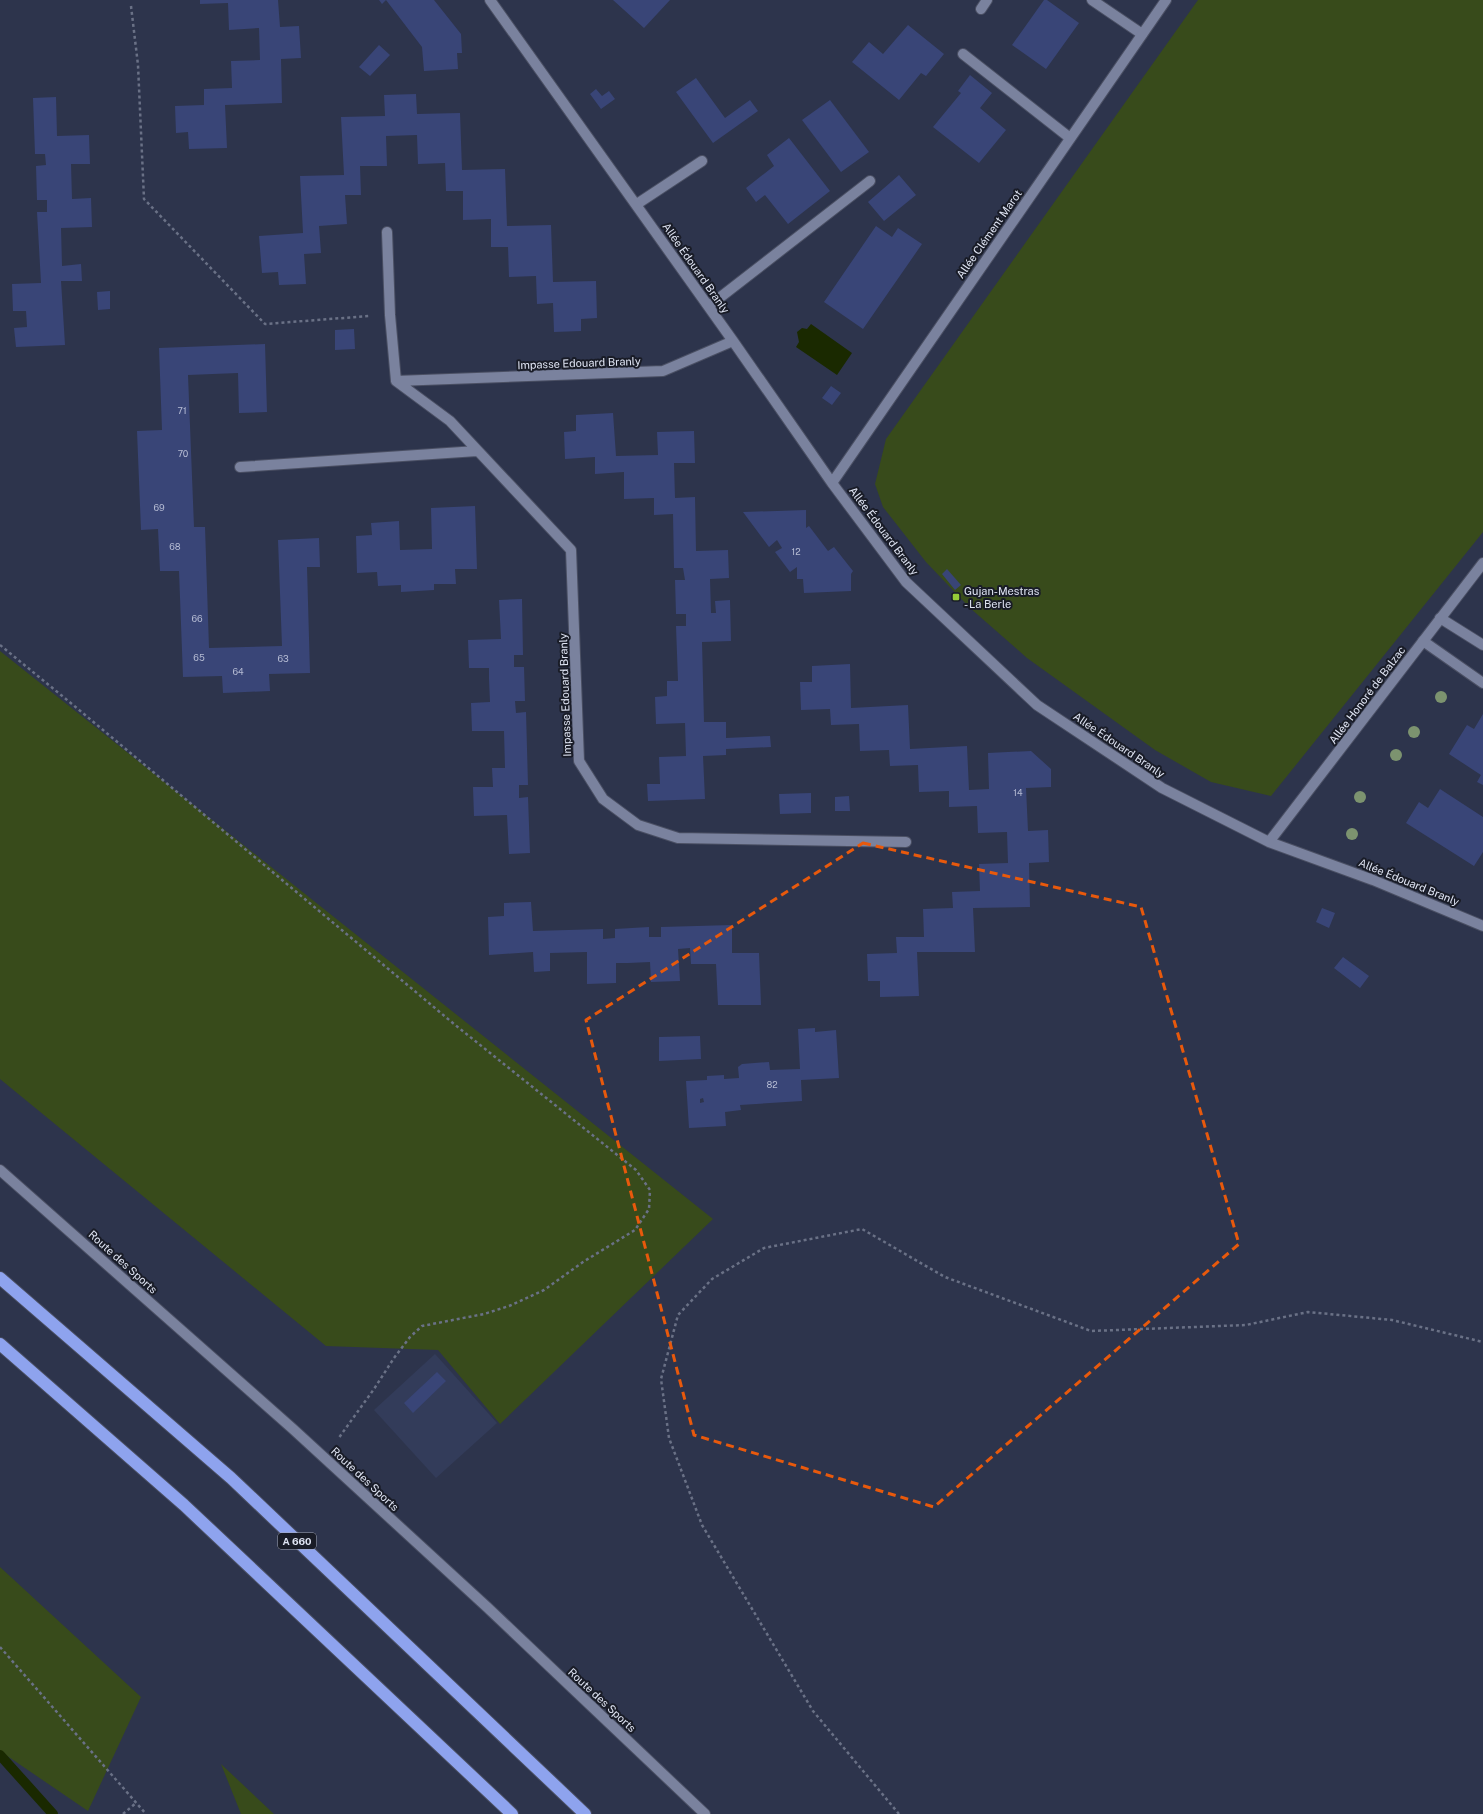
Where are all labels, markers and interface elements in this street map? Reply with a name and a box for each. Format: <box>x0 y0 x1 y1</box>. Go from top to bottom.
street label: Allée Clément Marot <box>954 188 1024 280</box>
street label: Allée Édouard Branly <box>660 220 733 316</box>
street label: Impasse Edouard Branly <box>517 355 641 371</box>
house number: 71 <box>177 405 187 416</box>
house number: 70 <box>178 448 189 459</box>
street label: Allée Édouard Branly <box>847 484 922 578</box>
house number: 69 <box>153 502 165 513</box>
house number: 68 <box>169 541 181 552</box>
house number: 12 <box>791 546 801 557</box>
place label: Gujan-Mestras - La Berle <box>964 585 1040 610</box>
marker: Gujan-Mestras - La Berle <box>951 592 961 602</box>
house number: 66 <box>191 613 203 624</box>
street label: Impasse Edouard Branly <box>557 633 573 757</box>
street label: Allée Honoré de Balzac <box>1326 644 1408 746</box>
house number: 65 <box>193 652 205 663</box>
house number: 63 <box>277 653 289 664</box>
house number: 64 <box>232 666 244 677</box>
street label: Allée Édouard Branly <box>1071 709 1168 780</box>
house number: 14 <box>1013 787 1023 798</box>
street label: Allée Édouard Branly <box>1357 855 1462 908</box>
house number: 82 <box>766 1079 778 1090</box>
street label: Route des Sports <box>86 1228 160 1296</box>
street label: Route des Sports <box>329 1445 401 1514</box>
road number: A 660 <box>278 1533 316 1549</box>
street label: Route des Sports <box>566 1666 638 1735</box>

